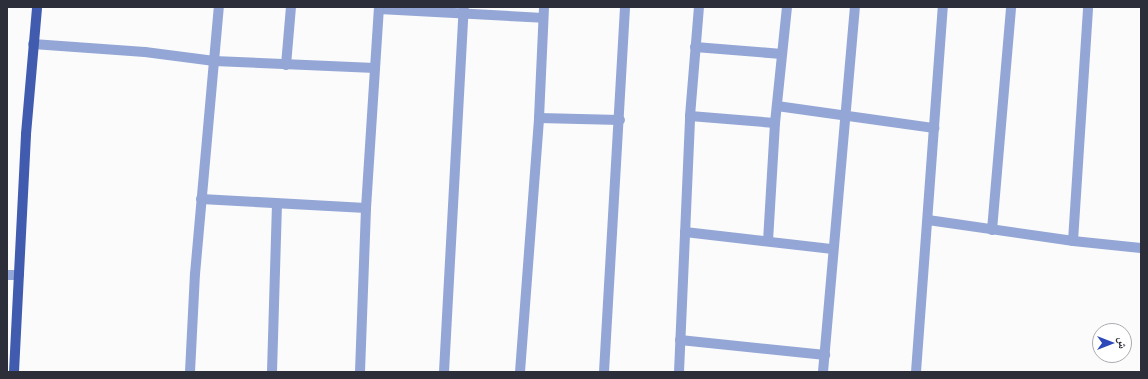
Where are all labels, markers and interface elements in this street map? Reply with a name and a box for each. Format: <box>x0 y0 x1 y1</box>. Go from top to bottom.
north arrow <box>1092 323 1132 363</box>
text: ش <box>1116 337 1130 349</box>

